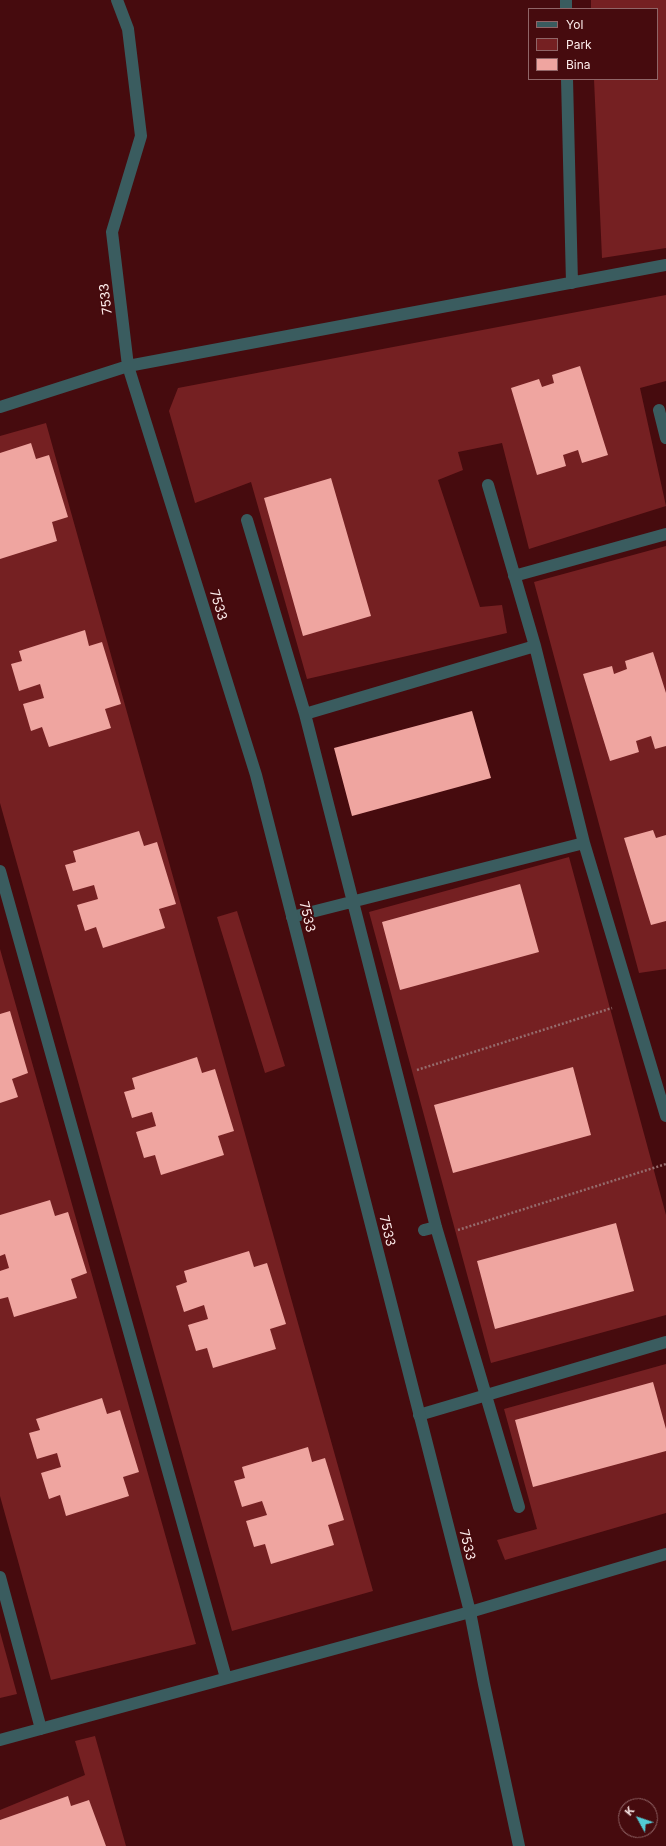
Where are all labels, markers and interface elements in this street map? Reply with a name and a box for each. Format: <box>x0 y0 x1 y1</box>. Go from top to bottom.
legend <box>528 8 658 80</box>
text: Yol <box>566 17 583 32</box>
text: Park <box>566 37 592 52</box>
text: Bina <box>566 57 591 72</box>
street label: 7533 <box>96 283 116 315</box>
street label: 7533 <box>206 588 230 622</box>
street label: 7533 <box>296 900 318 934</box>
street label: 7533 <box>376 1214 398 1248</box>
street label: 7533 <box>456 1528 478 1562</box>
north arrow <box>618 1798 658 1838</box>
text: K <box>622 1803 637 1818</box>

